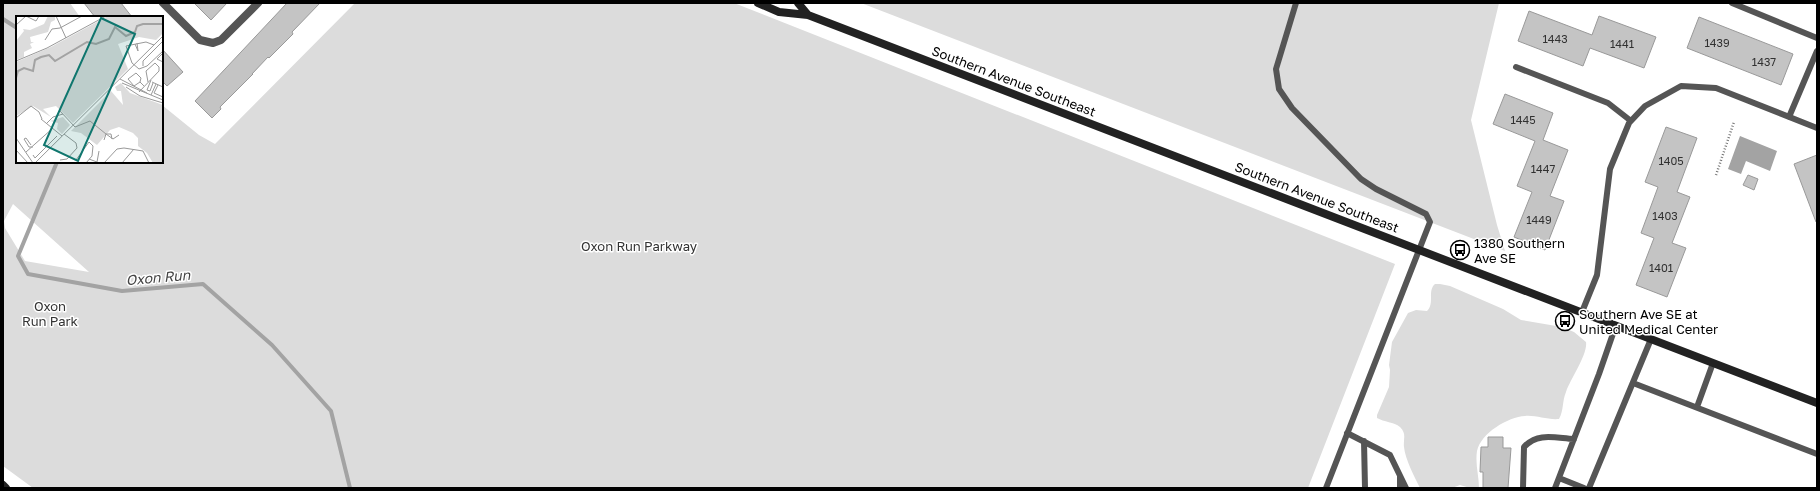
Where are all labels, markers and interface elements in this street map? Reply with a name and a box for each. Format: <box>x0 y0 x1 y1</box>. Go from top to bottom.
inset map <box>16 16 163 163</box>
house number: 1443 <box>1542 32 1568 45</box>
house number: 1439 <box>1704 36 1730 49</box>
house number: 1441 <box>1610 37 1634 50</box>
street label: Southern Avenue Southeast <box>930 42 1098 120</box>
house number: 1437 <box>1752 55 1776 68</box>
house number: 1445 <box>1510 113 1536 126</box>
house number: 1405 <box>1658 154 1684 167</box>
street label: Southern Avenue Southeast <box>1233 158 1401 236</box>
house number: 1447 <box>1531 162 1555 175</box>
house number: 1403 <box>1652 209 1678 222</box>
house number: 1449 <box>1526 213 1552 226</box>
place label: 1380 Southern Ave SE <box>1474 235 1565 266</box>
park label: Oxon Run Parkway <box>581 238 698 254</box>
bus stop icon: 1380 Southern Ave SE <box>1449 239 1471 261</box>
house number: 1401 <box>1649 261 1673 274</box>
water label: Oxon Run <box>125 266 192 288</box>
park label: Oxon Run Park <box>22 298 79 329</box>
place label: Southern Ave SE at United Medical Center <box>1579 306 1718 337</box>
bus stop icon: Southern Ave SE at United Medical Center <box>1554 310 1576 332</box>

